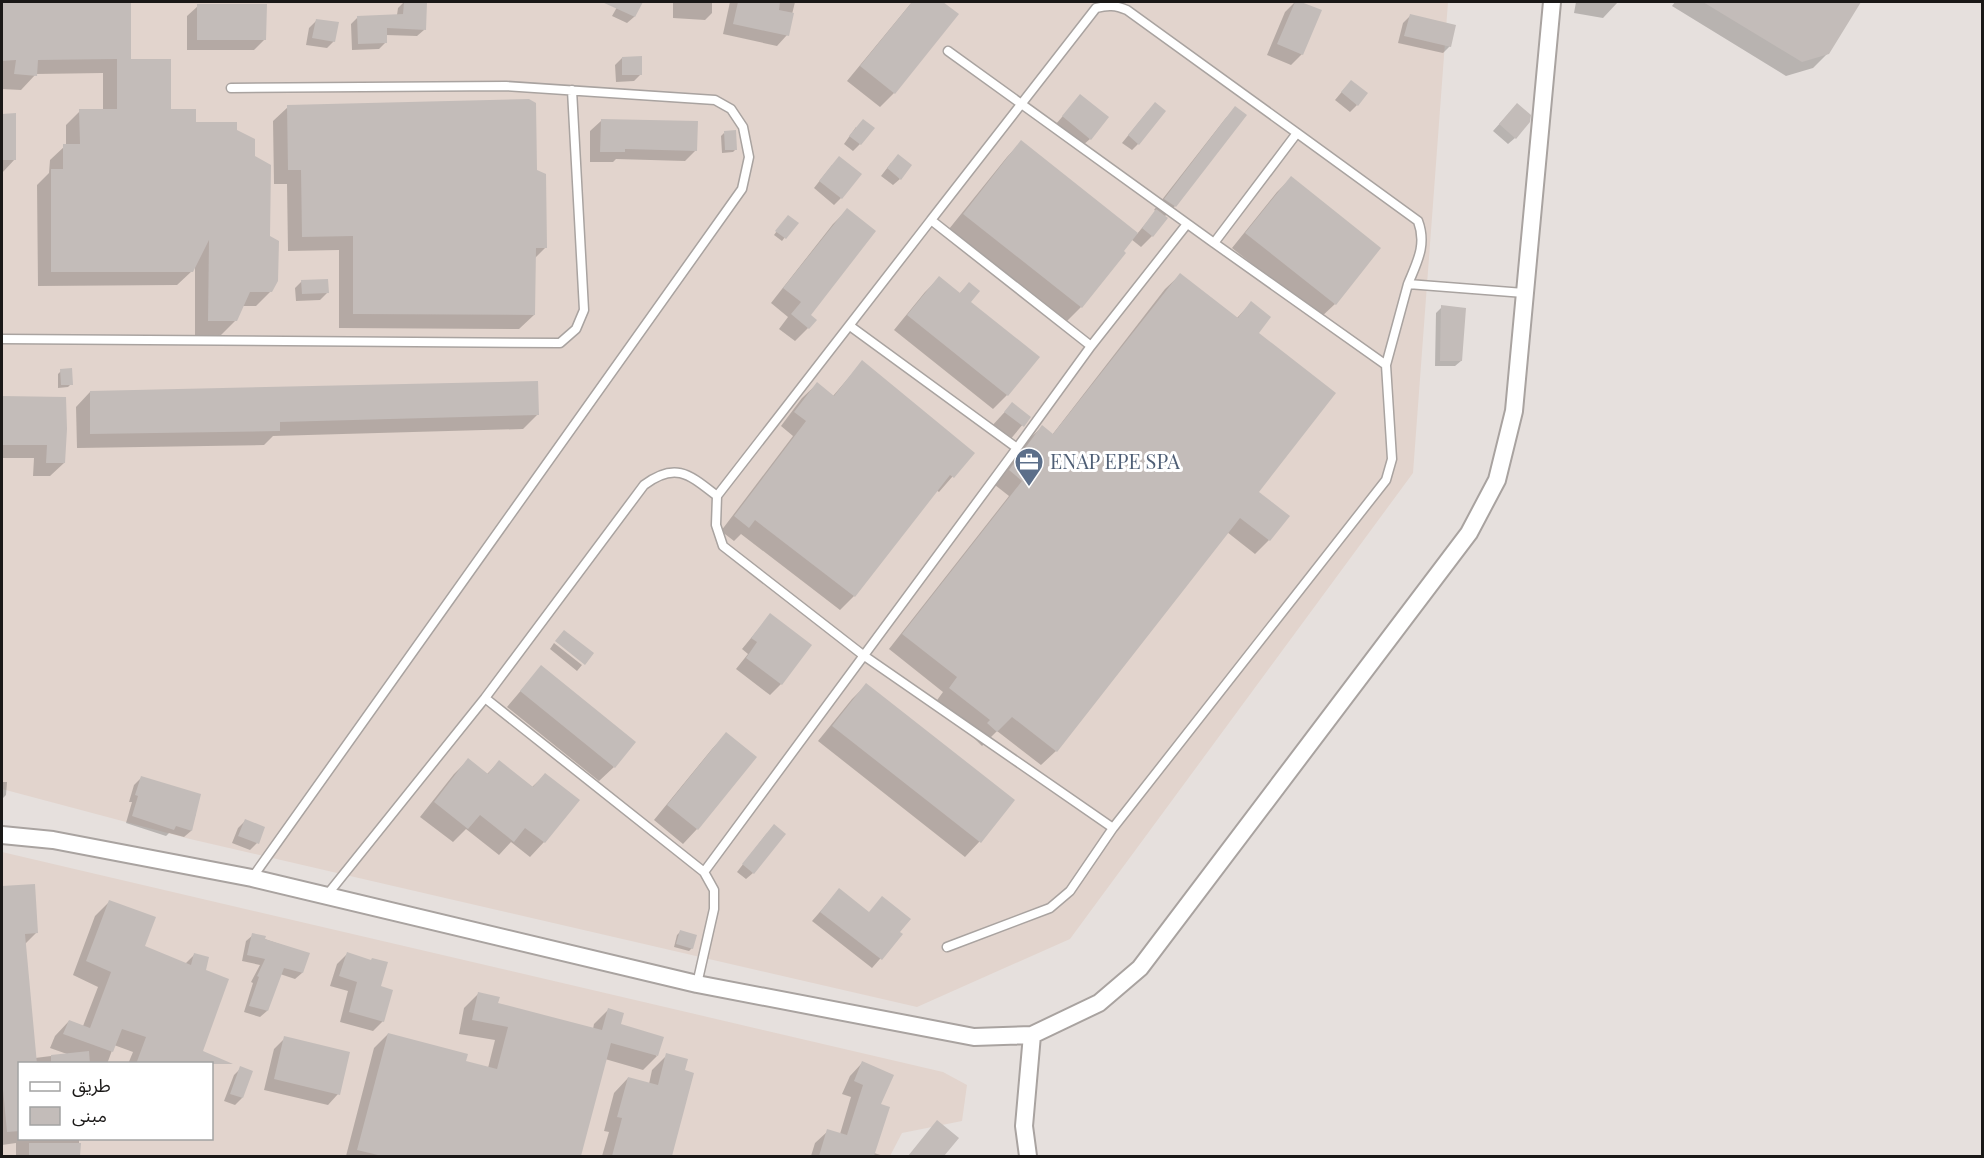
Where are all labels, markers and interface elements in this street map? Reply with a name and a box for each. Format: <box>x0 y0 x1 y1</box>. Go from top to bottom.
office icon: ENAP EPE SPA <box>1013 446 1045 488</box>
place label: ENAP EPE SPA <box>1050 447 1180 474</box>
legend <box>18 1062 213 1140</box>
text: طريق <box>72 1073 111 1097</box>
text: مبنى <box>72 1103 107 1127</box>

